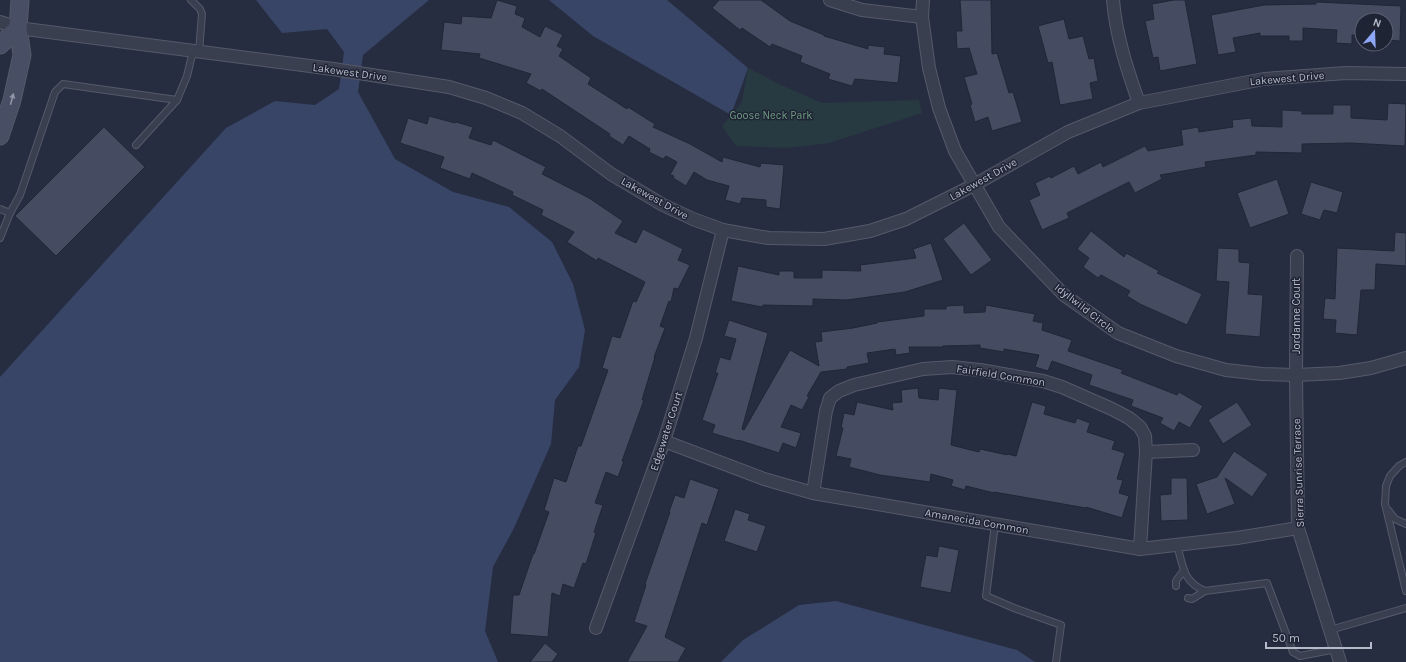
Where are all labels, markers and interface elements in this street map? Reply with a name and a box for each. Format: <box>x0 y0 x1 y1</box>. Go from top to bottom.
north arrow <box>1354 12 1394 52</box>
text: N <box>1371 16 1383 30</box>
street label: Lakewest Drive <box>312 61 388 84</box>
street label: Lakewest Drive <box>1249 69 1325 88</box>
one-way arrow <box>9 92 15 104</box>
park label: Goose Neck Park <box>729 109 813 122</box>
street label: Lakewest Drive <box>947 155 1019 203</box>
street label: Lakewest Drive <box>619 175 691 222</box>
street label: Jordanne Court <box>1290 278 1303 354</box>
street label: Idyllwild Circle <box>1052 281 1118 336</box>
street label: Fairfield Common <box>956 362 1046 389</box>
street label: Edgewater Court <box>648 390 685 472</box>
street label: Sierra Sunrise Terrace <box>1290 418 1307 528</box>
street label: Amanecida Common <box>924 506 1030 537</box>
scale bar <box>1266 624 1371 650</box>
text: 50 m <box>1272 631 1300 645</box>

